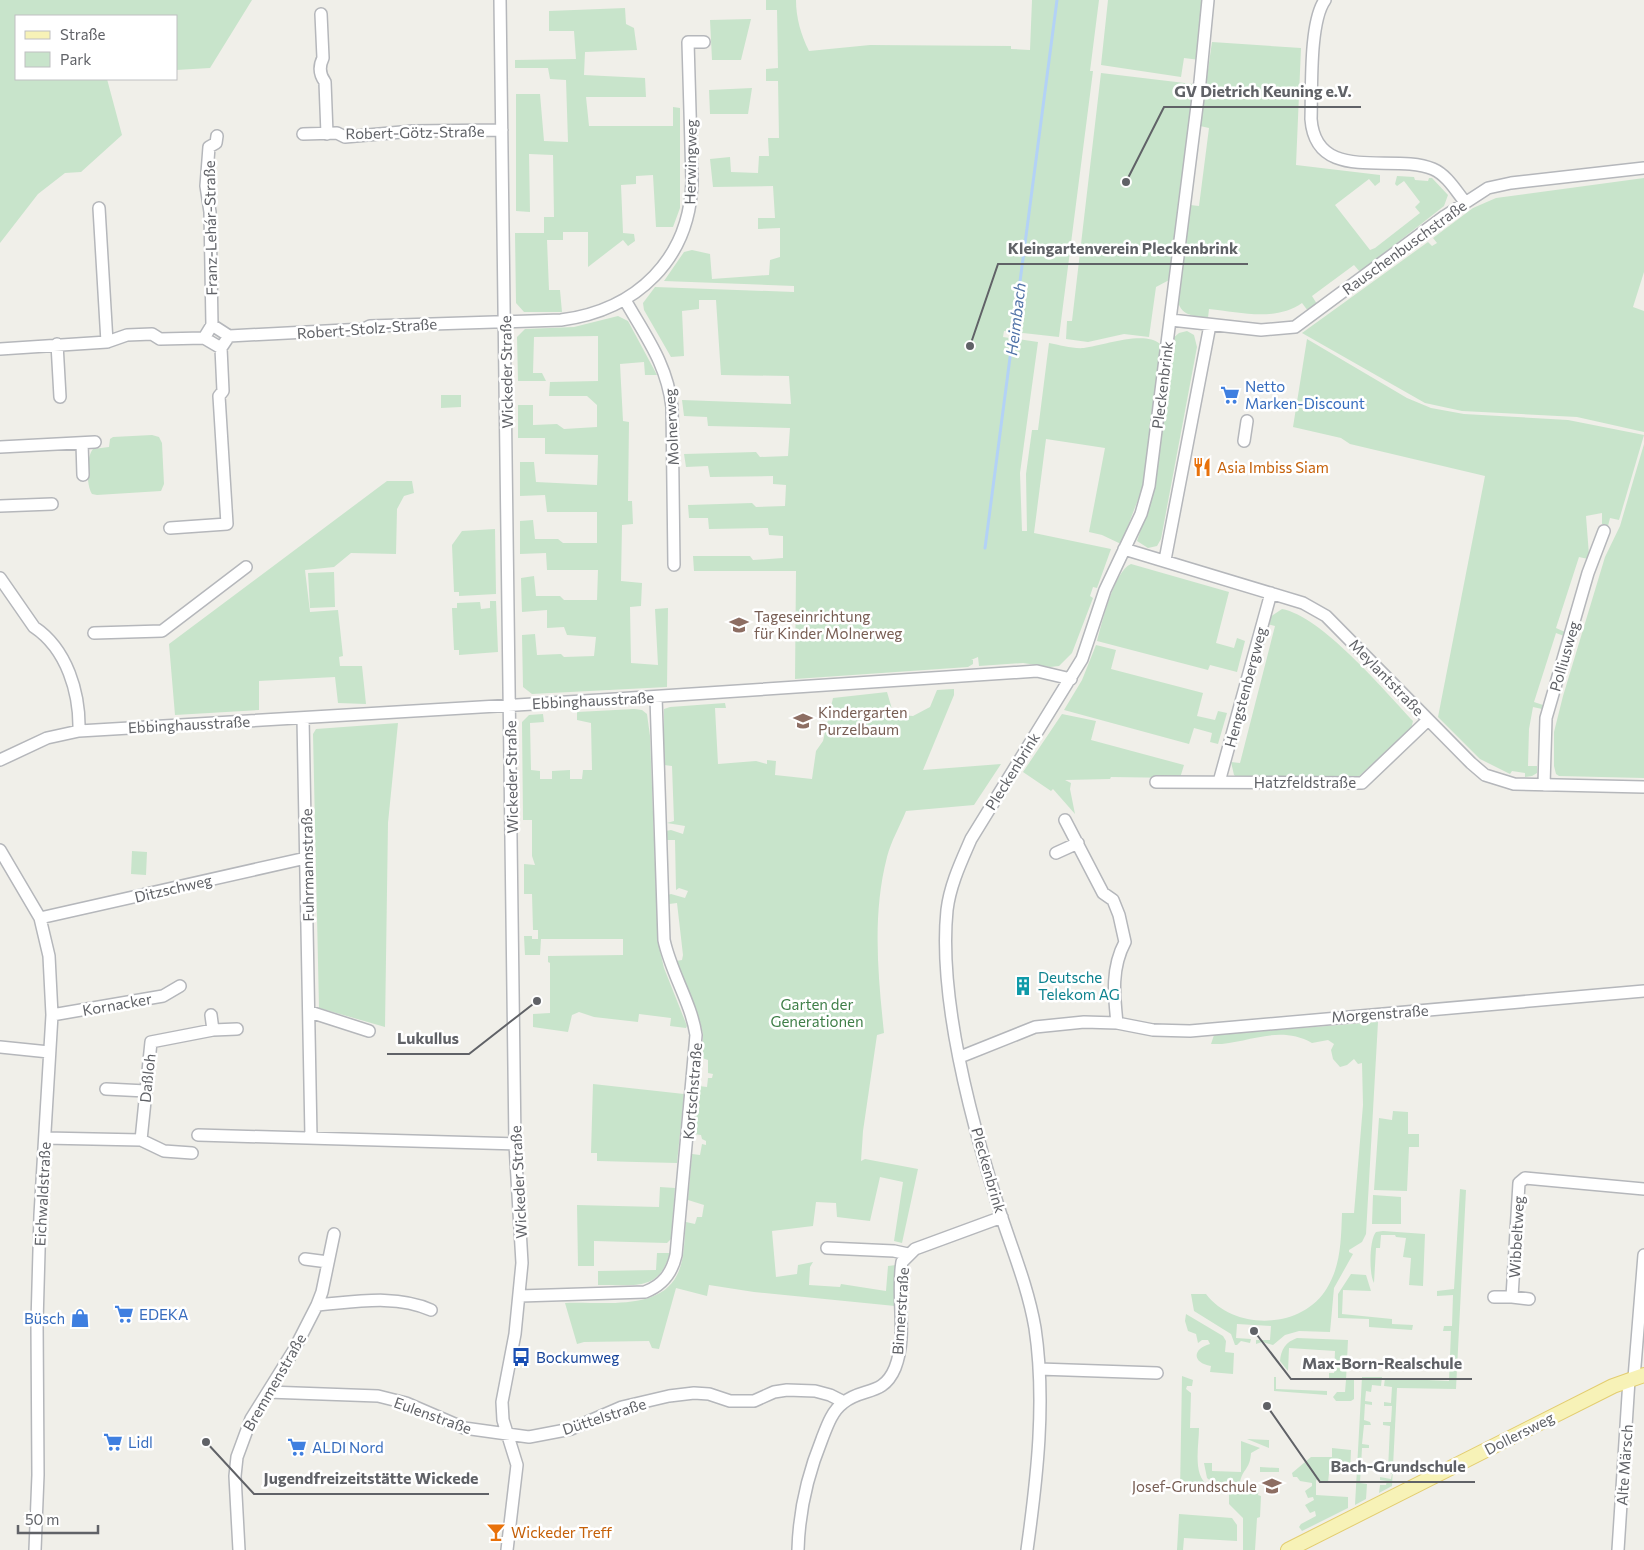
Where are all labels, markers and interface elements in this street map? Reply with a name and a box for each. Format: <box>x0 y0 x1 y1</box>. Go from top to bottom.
legend <box>15 15 178 80</box>
text: Straße <box>60 25 106 43</box>
text: Park <box>60 50 91 68</box>
callout: GV Dietrich Keuning e.V. <box>1164 76 1361 107</box>
text: GV Dietrich Keuning e.V. <box>1174 81 1352 100</box>
street label: Herwingweg <box>680 119 700 205</box>
street label: Robert-Götz-Straße <box>345 122 485 142</box>
street label: Franz-Lehár-Straße <box>200 160 220 296</box>
street label: Rauschenbuschstraße <box>1338 196 1470 298</box>
callout: Kleingartenverein Pleckenbrink <box>998 233 1248 264</box>
text: Kleingartenverein Pleckenbrink <box>1008 238 1239 257</box>
water label: Heimbach <box>1001 281 1029 357</box>
street label: Robert-Stolz-Straße <box>296 314 438 342</box>
street label: Wickeder Straße <box>496 315 516 429</box>
street label: Pleckenbrink <box>1148 340 1176 430</box>
place label: Netto Marken-Discount <box>1245 377 1365 412</box>
supermarket icon: Netto Marken-Discount <box>1219 384 1241 406</box>
street label: Molnerweg <box>660 388 682 466</box>
restaurant icon: Asia Imbiss Siam <box>1191 456 1213 478</box>
place label: Asia Imbiss Siam <box>1217 458 1329 476</box>
place label: Tageseinrichtung für Kinder Molnerweg <box>754 607 903 642</box>
school or university icon: Tageseinrichtung für Kinder Molnerweg <box>728 614 750 636</box>
street label: Polliusweg <box>1545 619 1583 693</box>
street label: Hengstenbergweg <box>1220 625 1270 749</box>
street label: Meylantstraße <box>1346 635 1428 719</box>
street label: Ebbinghausstraße <box>531 688 655 712</box>
place label: Kindergarten Purzelbaum <box>818 703 908 738</box>
school or university icon: Kindergarten Purzelbaum <box>792 710 814 732</box>
street label: Ebbinghausstraße <box>127 712 251 736</box>
street label: Wickeder Straße <box>501 720 521 834</box>
street label: Pleckenbrink <box>981 729 1043 813</box>
street label: Hatzfeldstraße <box>1254 773 1356 791</box>
street label: Fuhrmannstraße <box>297 808 317 922</box>
street label: Ditzschweg <box>133 870 213 906</box>
place label: Deutsche Telekom AG <box>1038 968 1120 1003</box>
building icon: Deutsche Telekom AG <box>1012 975 1034 997</box>
street label: Kornacker <box>81 989 153 1019</box>
park label: Garten der Generationen <box>770 995 864 1030</box>
street label: Morgenstraße <box>1331 1001 1429 1025</box>
callout: Lukullus <box>387 1023 469 1054</box>
text: Lukullus <box>397 1028 459 1047</box>
street label: Kortschstraße <box>679 1042 705 1140</box>
street label: Daßloh <box>135 1053 159 1103</box>
street label: Wickeder Straße <box>506 1125 530 1239</box>
street label: Pleckenbrink <box>968 1125 1010 1215</box>
street label: Eichwaldstraße <box>30 1141 54 1247</box>
street label: Wibbeltweg <box>1505 1195 1527 1279</box>
street label: Binnerstraße <box>888 1266 912 1356</box>
supermarket icon: EDEKA <box>113 1303 135 1325</box>
place label: EDEKA <box>139 1305 188 1323</box>
shop icon: Büsch <box>69 1307 91 1329</box>
place label: Büsch <box>24 1309 65 1327</box>
street label: Bremmenstraße <box>239 1330 309 1434</box>
bus stop icon: Bockumweg <box>510 1346 532 1368</box>
place label: Bockumweg <box>536 1348 619 1366</box>
callout: Max-Born-Realschule <box>1291 1348 1472 1379</box>
text: Max-Born-Realschule <box>1302 1353 1462 1372</box>
street label: Eulenstraße <box>392 1393 474 1437</box>
street label: Düttelstraße <box>560 1394 648 1438</box>
street label: Dollersweg <box>1481 1408 1557 1458</box>
street label: Alte Märsch <box>1612 1424 1636 1506</box>
supermarket icon: Lidl <box>102 1431 124 1453</box>
place label: Lidl <box>128 1433 153 1451</box>
supermarket icon: ALDI Nord <box>286 1436 308 1458</box>
place label: ALDI Nord <box>312 1438 384 1456</box>
callout: Bach-Grundschule <box>1320 1451 1475 1482</box>
text: Bach-Grundschule <box>1330 1456 1466 1475</box>
callout: Jugendfreizeitstätte Wickede <box>254 1463 489 1494</box>
text: Jugendfreizeitstätte Wickede <box>264 1468 478 1487</box>
school or university icon: Josef-Grundschule <box>1261 1475 1283 1497</box>
place label: Josef-Grundschule <box>1132 1477 1257 1495</box>
scale bar <box>18 1502 98 1534</box>
text: 50 m <box>25 1510 59 1528</box>
bar icon: Wickeder Treff <box>485 1521 507 1543</box>
place label: Wickeder Treff <box>511 1523 613 1541</box>

